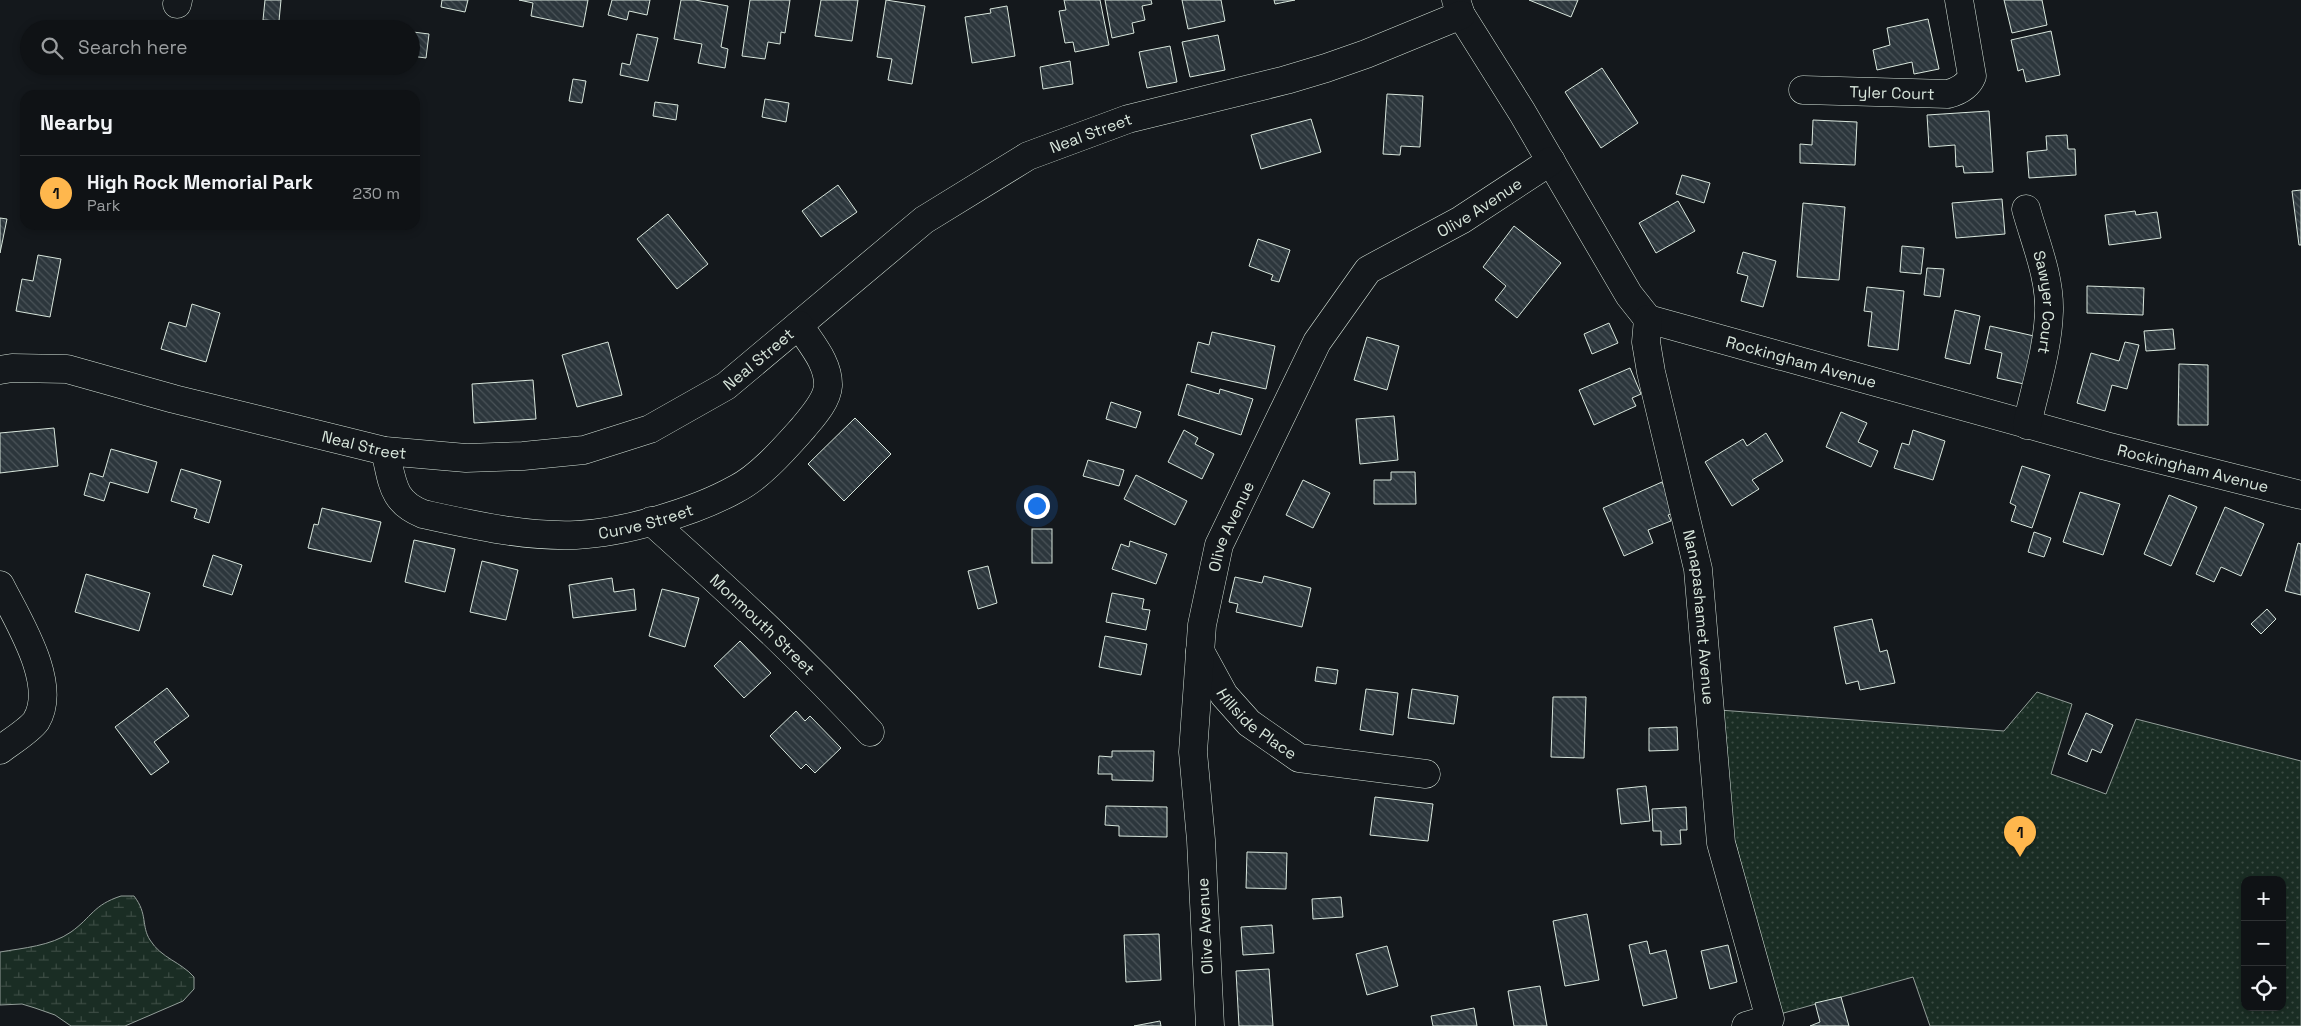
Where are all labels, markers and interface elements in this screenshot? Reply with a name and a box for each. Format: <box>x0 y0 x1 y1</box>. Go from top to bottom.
search box <box>20 20 420 75</box>
icon: search <box>38 34 66 62</box>
text: Search here <box>78 35 188 60</box>
street label: Tyler Court <box>1849 81 1935 104</box>
street label: Neal Street <box>1046 108 1135 158</box>
text: Nearby <box>40 109 113 136</box>
text: High Rock Memorial Park <box>87 170 313 195</box>
street label: Olive Avenue <box>1433 173 1526 242</box>
text: 1 <box>52 183 60 204</box>
text: 230 m <box>353 183 400 204</box>
text: Park <box>87 195 120 216</box>
street label: Sawyer Court <box>2029 248 2060 356</box>
street label: Neal Street <box>719 323 798 395</box>
street label: Rockingham Avenue <box>1724 331 1879 392</box>
street label: Neal Street <box>320 425 407 463</box>
street label: Rockingham Avenue <box>2115 439 2271 497</box>
street label: Olive Avenue <box>1203 478 1259 574</box>
your location <box>1024 493 1050 519</box>
street label: Curve Street <box>597 499 696 543</box>
street label: Nanapashamet Avenue <box>1678 527 1720 706</box>
street label: Monmouth Street <box>706 569 820 679</box>
street label: Hillside Place <box>1212 685 1301 764</box>
pin: 1 <box>2004 816 2036 857</box>
map controls <box>2241 876 2286 1011</box>
button: + <box>2241 876 2286 921</box>
street label: Olive Avenue <box>1192 877 1218 975</box>
button: − <box>2241 921 2286 966</box>
button: locate <box>2241 966 2286 1011</box>

